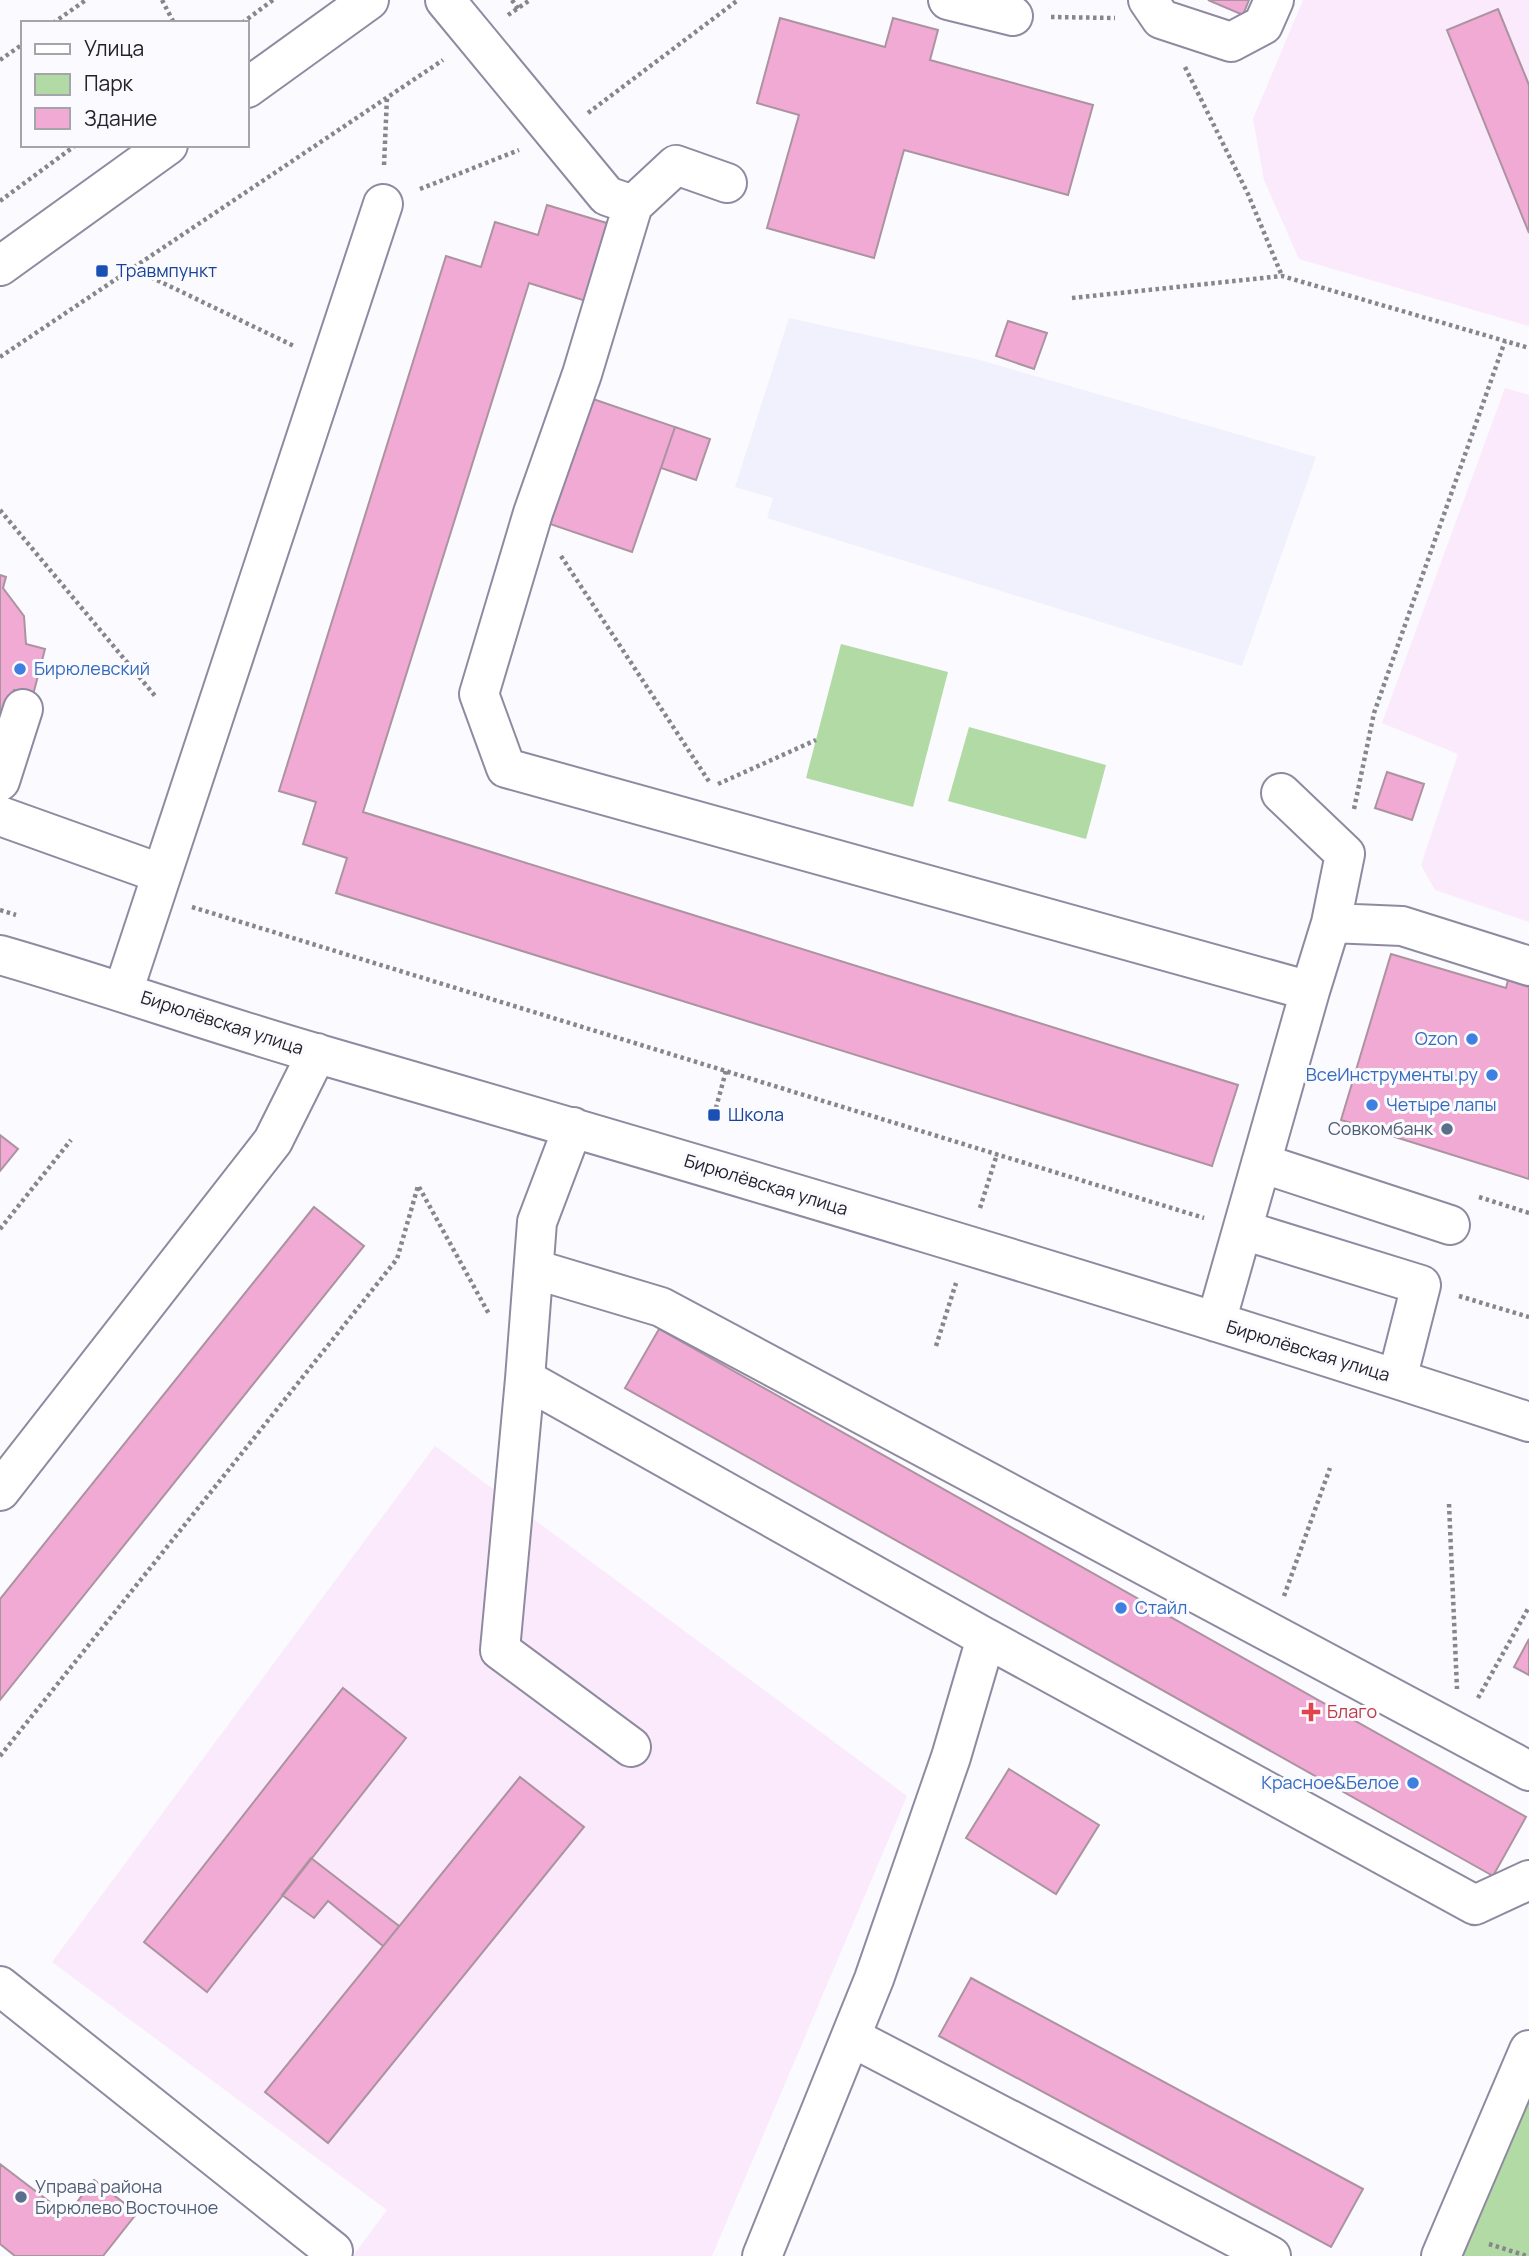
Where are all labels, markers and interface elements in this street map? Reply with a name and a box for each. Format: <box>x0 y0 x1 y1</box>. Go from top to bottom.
legend <box>21 21 248 147</box>
text: Улица <box>84 34 144 62</box>
text: Парк <box>84 69 134 97</box>
text: Здание <box>84 104 157 132</box>
place label: Травмпункт <box>116 258 217 282</box>
marker: Травмпункт <box>94 263 110 279</box>
place label: Бирюлевский <box>34 656 150 680</box>
marker: Бирюлевский <box>12 661 28 677</box>
street label: Бирюлёвская улица <box>138 984 307 1060</box>
place label: Ozon <box>1415 1026 1458 1050</box>
marker: Ozon <box>1464 1031 1480 1047</box>
place label: ВсеИнструменты.ру <box>1306 1062 1479 1086</box>
marker: ВсеИнструменты.ру <box>1484 1067 1500 1083</box>
place label: Четыре лапы <box>1386 1092 1497 1116</box>
marker: Четыре лапы <box>1364 1097 1380 1113</box>
place label: Школа <box>728 1102 784 1126</box>
marker: Школа <box>706 1107 722 1123</box>
place label: Совкомбанк <box>1328 1116 1434 1140</box>
marker: Совкомбанк <box>1439 1121 1455 1137</box>
street label: Бирюлёвская улица <box>682 1148 851 1220</box>
street label: Бирюлёвская улица <box>1224 1314 1393 1386</box>
place label: Стайл <box>1135 1595 1187 1619</box>
marker: Стайл <box>1113 1600 1129 1616</box>
place label: Благо <box>1327 1699 1377 1723</box>
marker: Благо <box>1301 1702 1321 1722</box>
place label: Красное&Белое <box>1261 1770 1399 1794</box>
marker: Красное&Белое <box>1405 1775 1421 1791</box>
place label: Управа района Бирюлево Восточное <box>35 2174 218 2219</box>
marker: Управа района Бирюлево Восточное <box>13 2189 29 2205</box>

